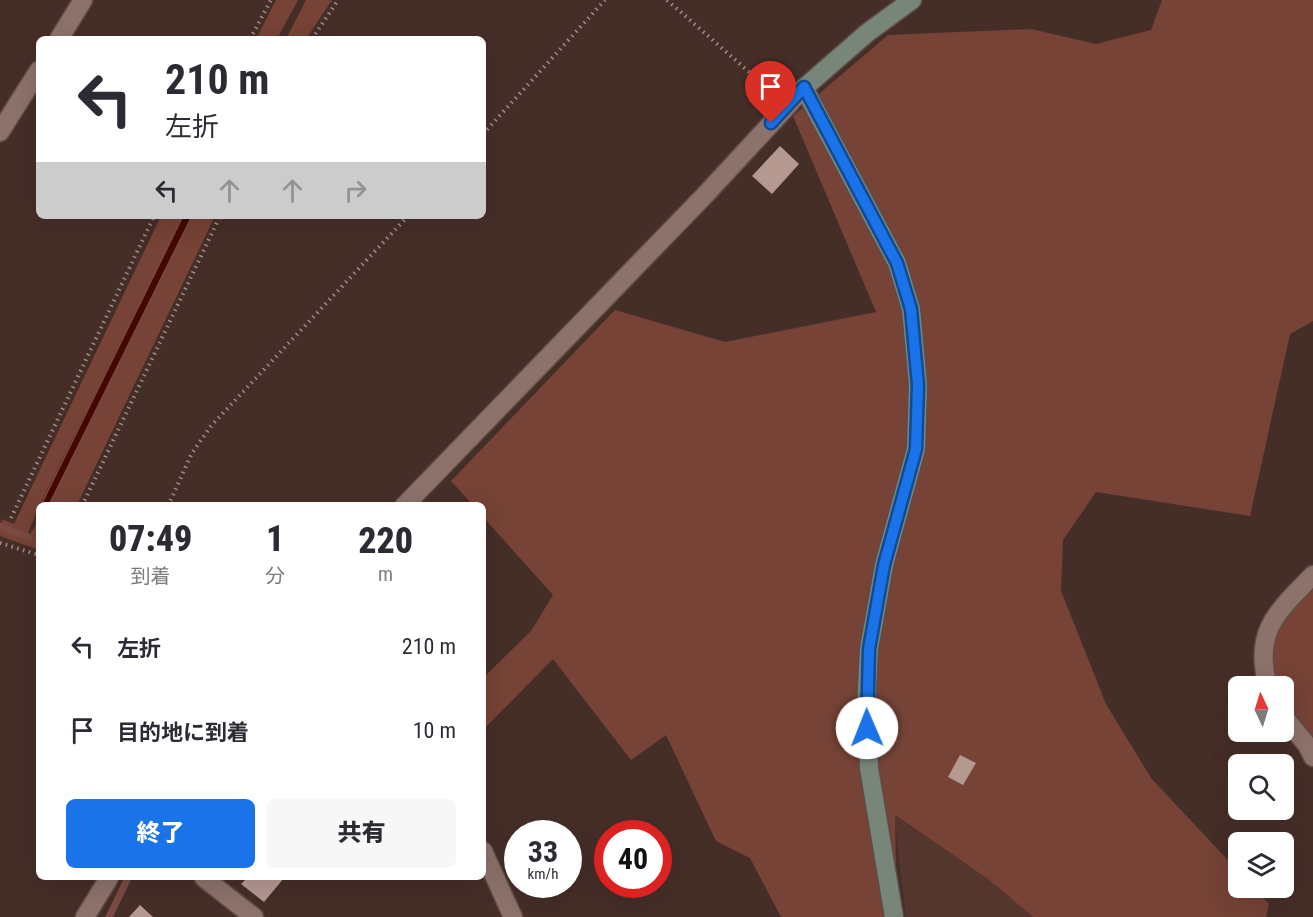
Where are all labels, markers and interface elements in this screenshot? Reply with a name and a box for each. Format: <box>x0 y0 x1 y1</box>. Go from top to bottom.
text: 210 m <box>165 55 270 104</box>
icon: left <box>66 60 144 138</box>
pin <box>745 61 796 123</box>
icon: arrive <box>754 70 787 103</box>
text: 左折 <box>165 111 219 143</box>
icon: left <box>150 174 183 207</box>
icon: ahead <box>213 174 246 207</box>
icon: ahead <box>276 174 309 207</box>
icon: right <box>339 174 372 207</box>
text: 07:49 <box>109 518 192 560</box>
text: 1 <box>266 518 284 560</box>
text: 220 <box>358 520 413 562</box>
text: m <box>378 562 393 586</box>
text: 到着 <box>131 564 171 588</box>
text: 分 <box>265 564 285 588</box>
icon: left <box>66 630 99 663</box>
text: 210 m <box>402 634 456 659</box>
text: 左折 <box>117 636 161 661</box>
north arrow <box>1228 676 1294 742</box>
map controls <box>1228 676 1294 898</box>
position arrow <box>835 696 899 760</box>
icon: arrive <box>66 714 99 747</box>
text: 10 m <box>413 718 456 743</box>
text: 目的地に到着 <box>117 720 249 745</box>
button: search <box>1228 754 1294 820</box>
button: 終了 <box>66 799 255 868</box>
button: 共有 <box>267 799 456 868</box>
speed limit sign: 40 <box>594 820 672 898</box>
button: layers <box>1228 832 1294 898</box>
text: 33 <box>528 834 558 869</box>
text: km/h <box>528 865 558 883</box>

